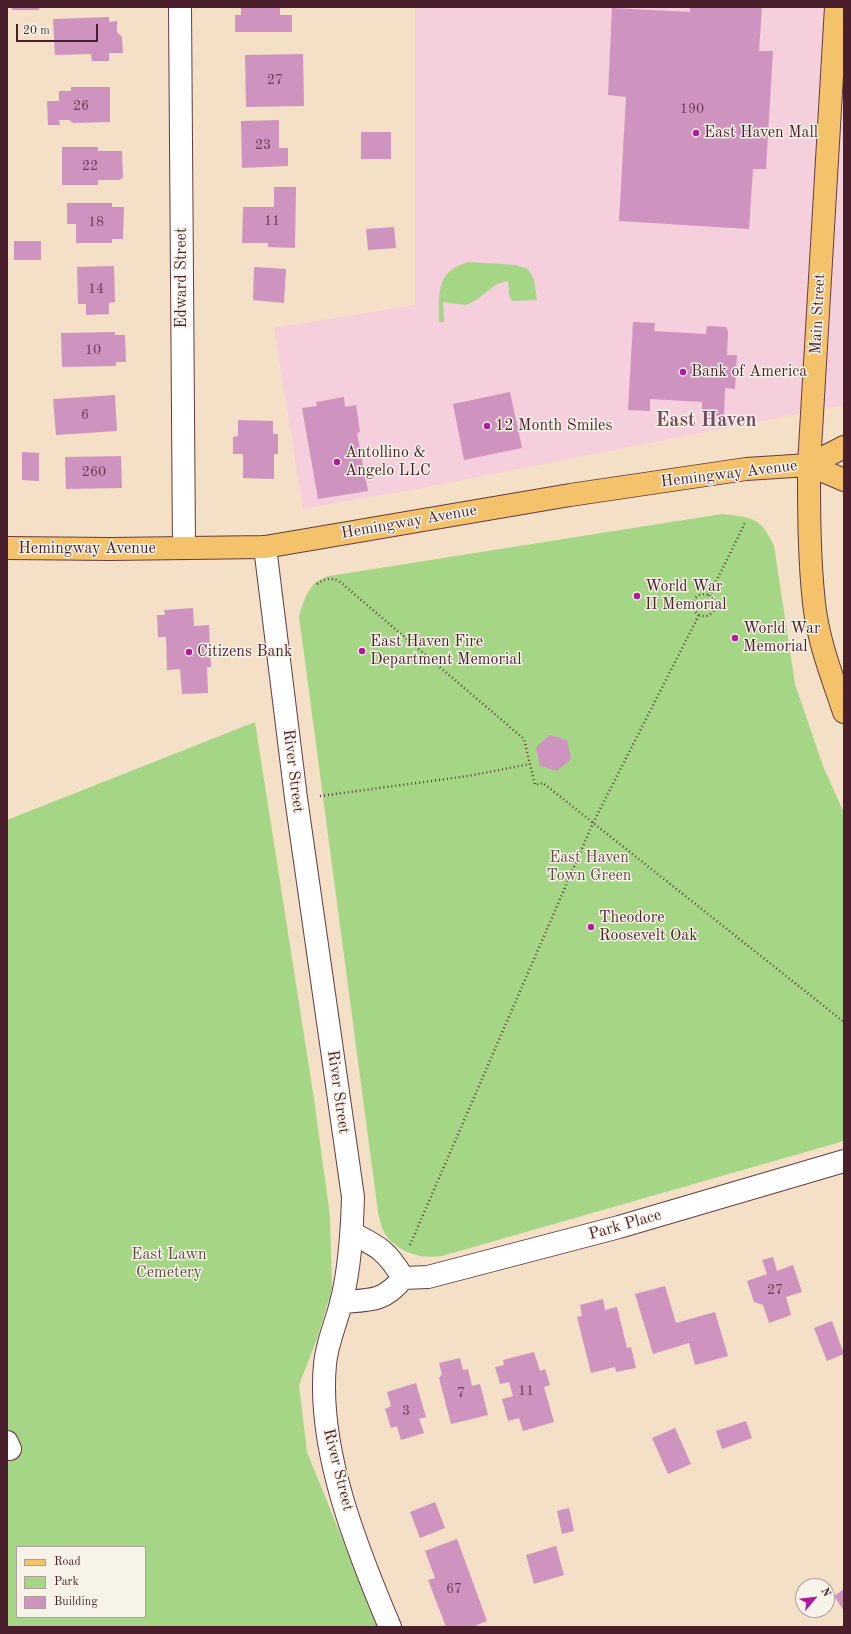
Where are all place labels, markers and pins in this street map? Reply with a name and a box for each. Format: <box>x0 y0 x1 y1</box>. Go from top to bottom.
place label: East Haven Mall <box>704 123 818 143</box>
marker: East Haven Mall <box>691 128 701 138</box>
place label: Bank of America <box>691 362 807 382</box>
marker: Bank of America <box>678 367 688 377</box>
place label: 12 Month Smiles <box>495 416 612 436</box>
marker: 12 Month Smiles <box>482 421 492 431</box>
place label: Antollino & Angelo LLC <box>345 443 431 481</box>
marker: Antollino & Angelo LLC <box>332 457 342 467</box>
place label: World War II Memorial <box>645 577 727 615</box>
marker: World War II Memorial <box>632 591 642 601</box>
place label: World War Memorial <box>743 619 820 657</box>
place label: East Haven Fire Department Memorial <box>370 632 521 670</box>
marker: World War Memorial <box>730 633 740 643</box>
place label: Citizens Bank <box>197 642 292 662</box>
marker: East Haven Fire Department Memorial <box>357 646 367 656</box>
marker: Citizens Bank <box>184 647 194 657</box>
place label: Theodore Roosevelt Oak <box>599 908 698 946</box>
marker: Theodore Roosevelt Oak <box>586 922 596 932</box>

